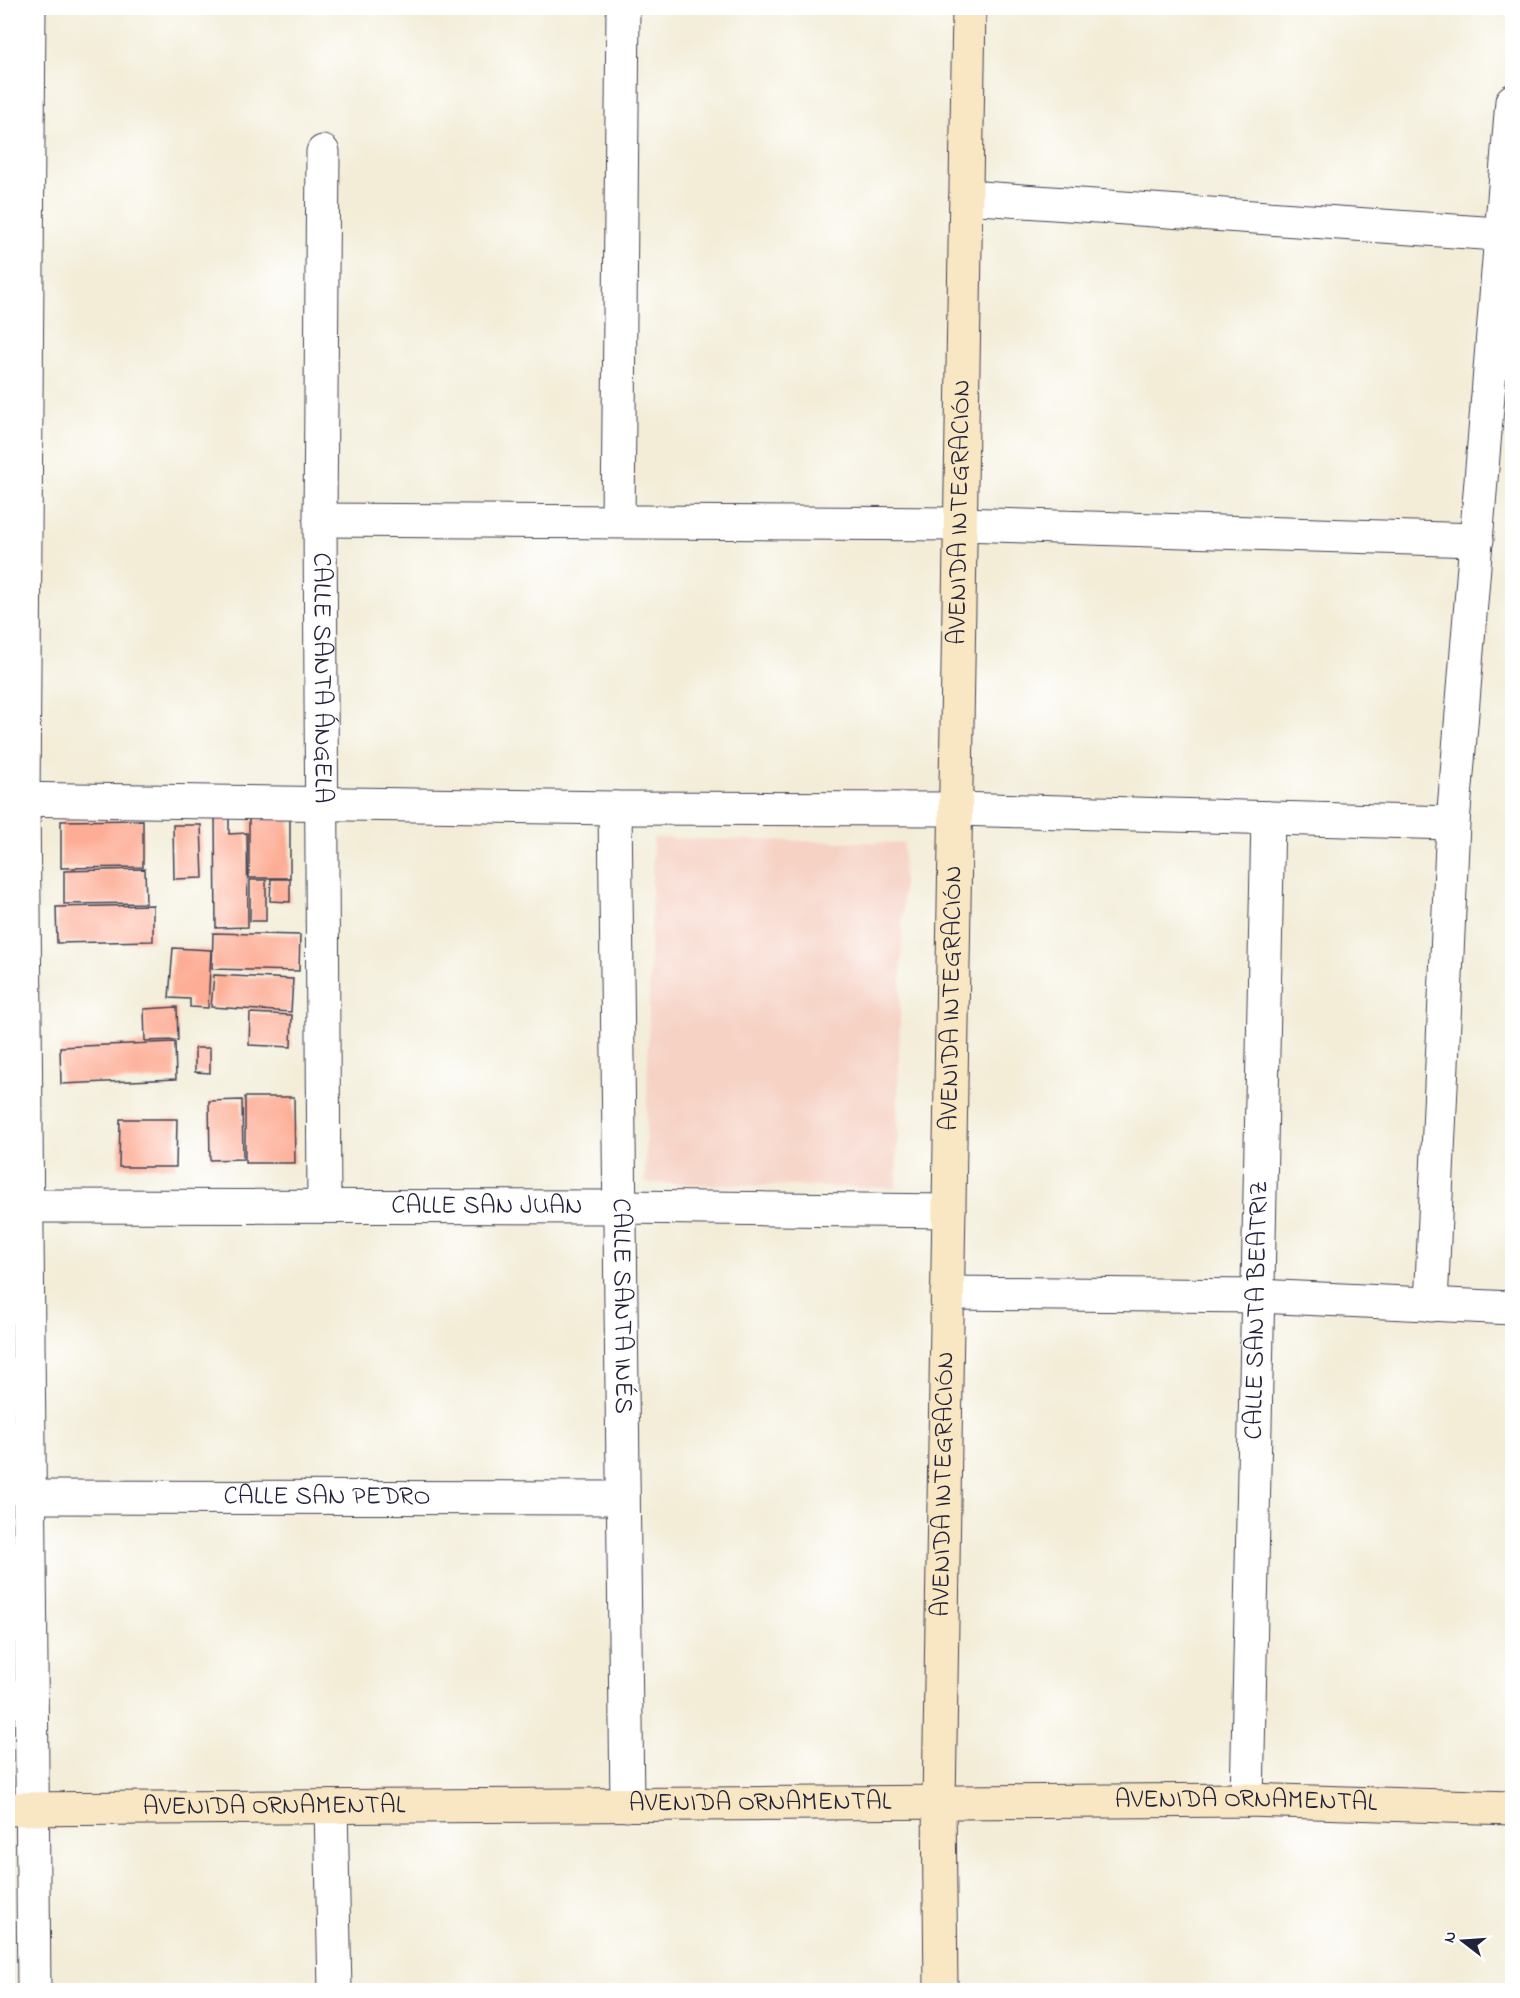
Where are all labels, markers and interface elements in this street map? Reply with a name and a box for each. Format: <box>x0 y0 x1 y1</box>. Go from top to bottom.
street label: AVENIDA INTEGRACIÓN <box>939 379 982 645</box>
street label: CALLE SANTA ÁNGELA <box>301 552 341 804</box>
street label: AVENIDA INTEGRACIÓN <box>931 865 974 1131</box>
street label: CALLE SANTA BEATRIZ <box>1236 1180 1279 1440</box>
street label: CALLE SAN JUAN <box>391 1188 583 1226</box>
street label: CALLE SANTA INÉS <box>601 1198 641 1414</box>
street label: AVENIDA INTEGRACIÓN <box>923 1351 966 1617</box>
street label: CALLE SAN PEDRO <box>223 1478 431 1517</box>
street label: AVENIDA ORNAMENTAL <box>1115 1781 1378 1823</box>
street label: AVENIDA ORNAMENTAL <box>629 1784 892 1823</box>
street label: AVENIDA ORNAMENTAL <box>143 1787 406 1827</box>
north arrow <box>1433 1911 1493 1971</box>
text: N <box>1438 1928 1464 1946</box>

